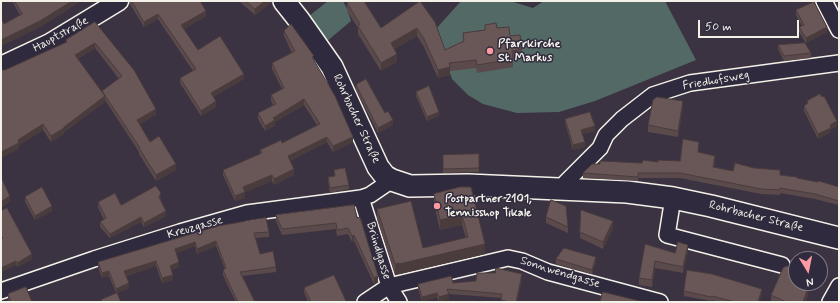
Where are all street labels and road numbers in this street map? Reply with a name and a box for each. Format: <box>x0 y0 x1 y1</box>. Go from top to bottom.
street label: Hauptstraße <box>31 14 91 56</box>
street label: Friedhofsweg <box>682 68 750 94</box>
street label: Rohrbacher Straße <box>329 72 383 166</box>
street label: Rohrbacher Straße <box>707 198 805 236</box>
street label: Kreuzgasse <box>165 213 225 243</box>
street label: Bründlgasse <box>362 220 394 282</box>
street label: Sonnwendgasse <box>518 254 602 292</box>

